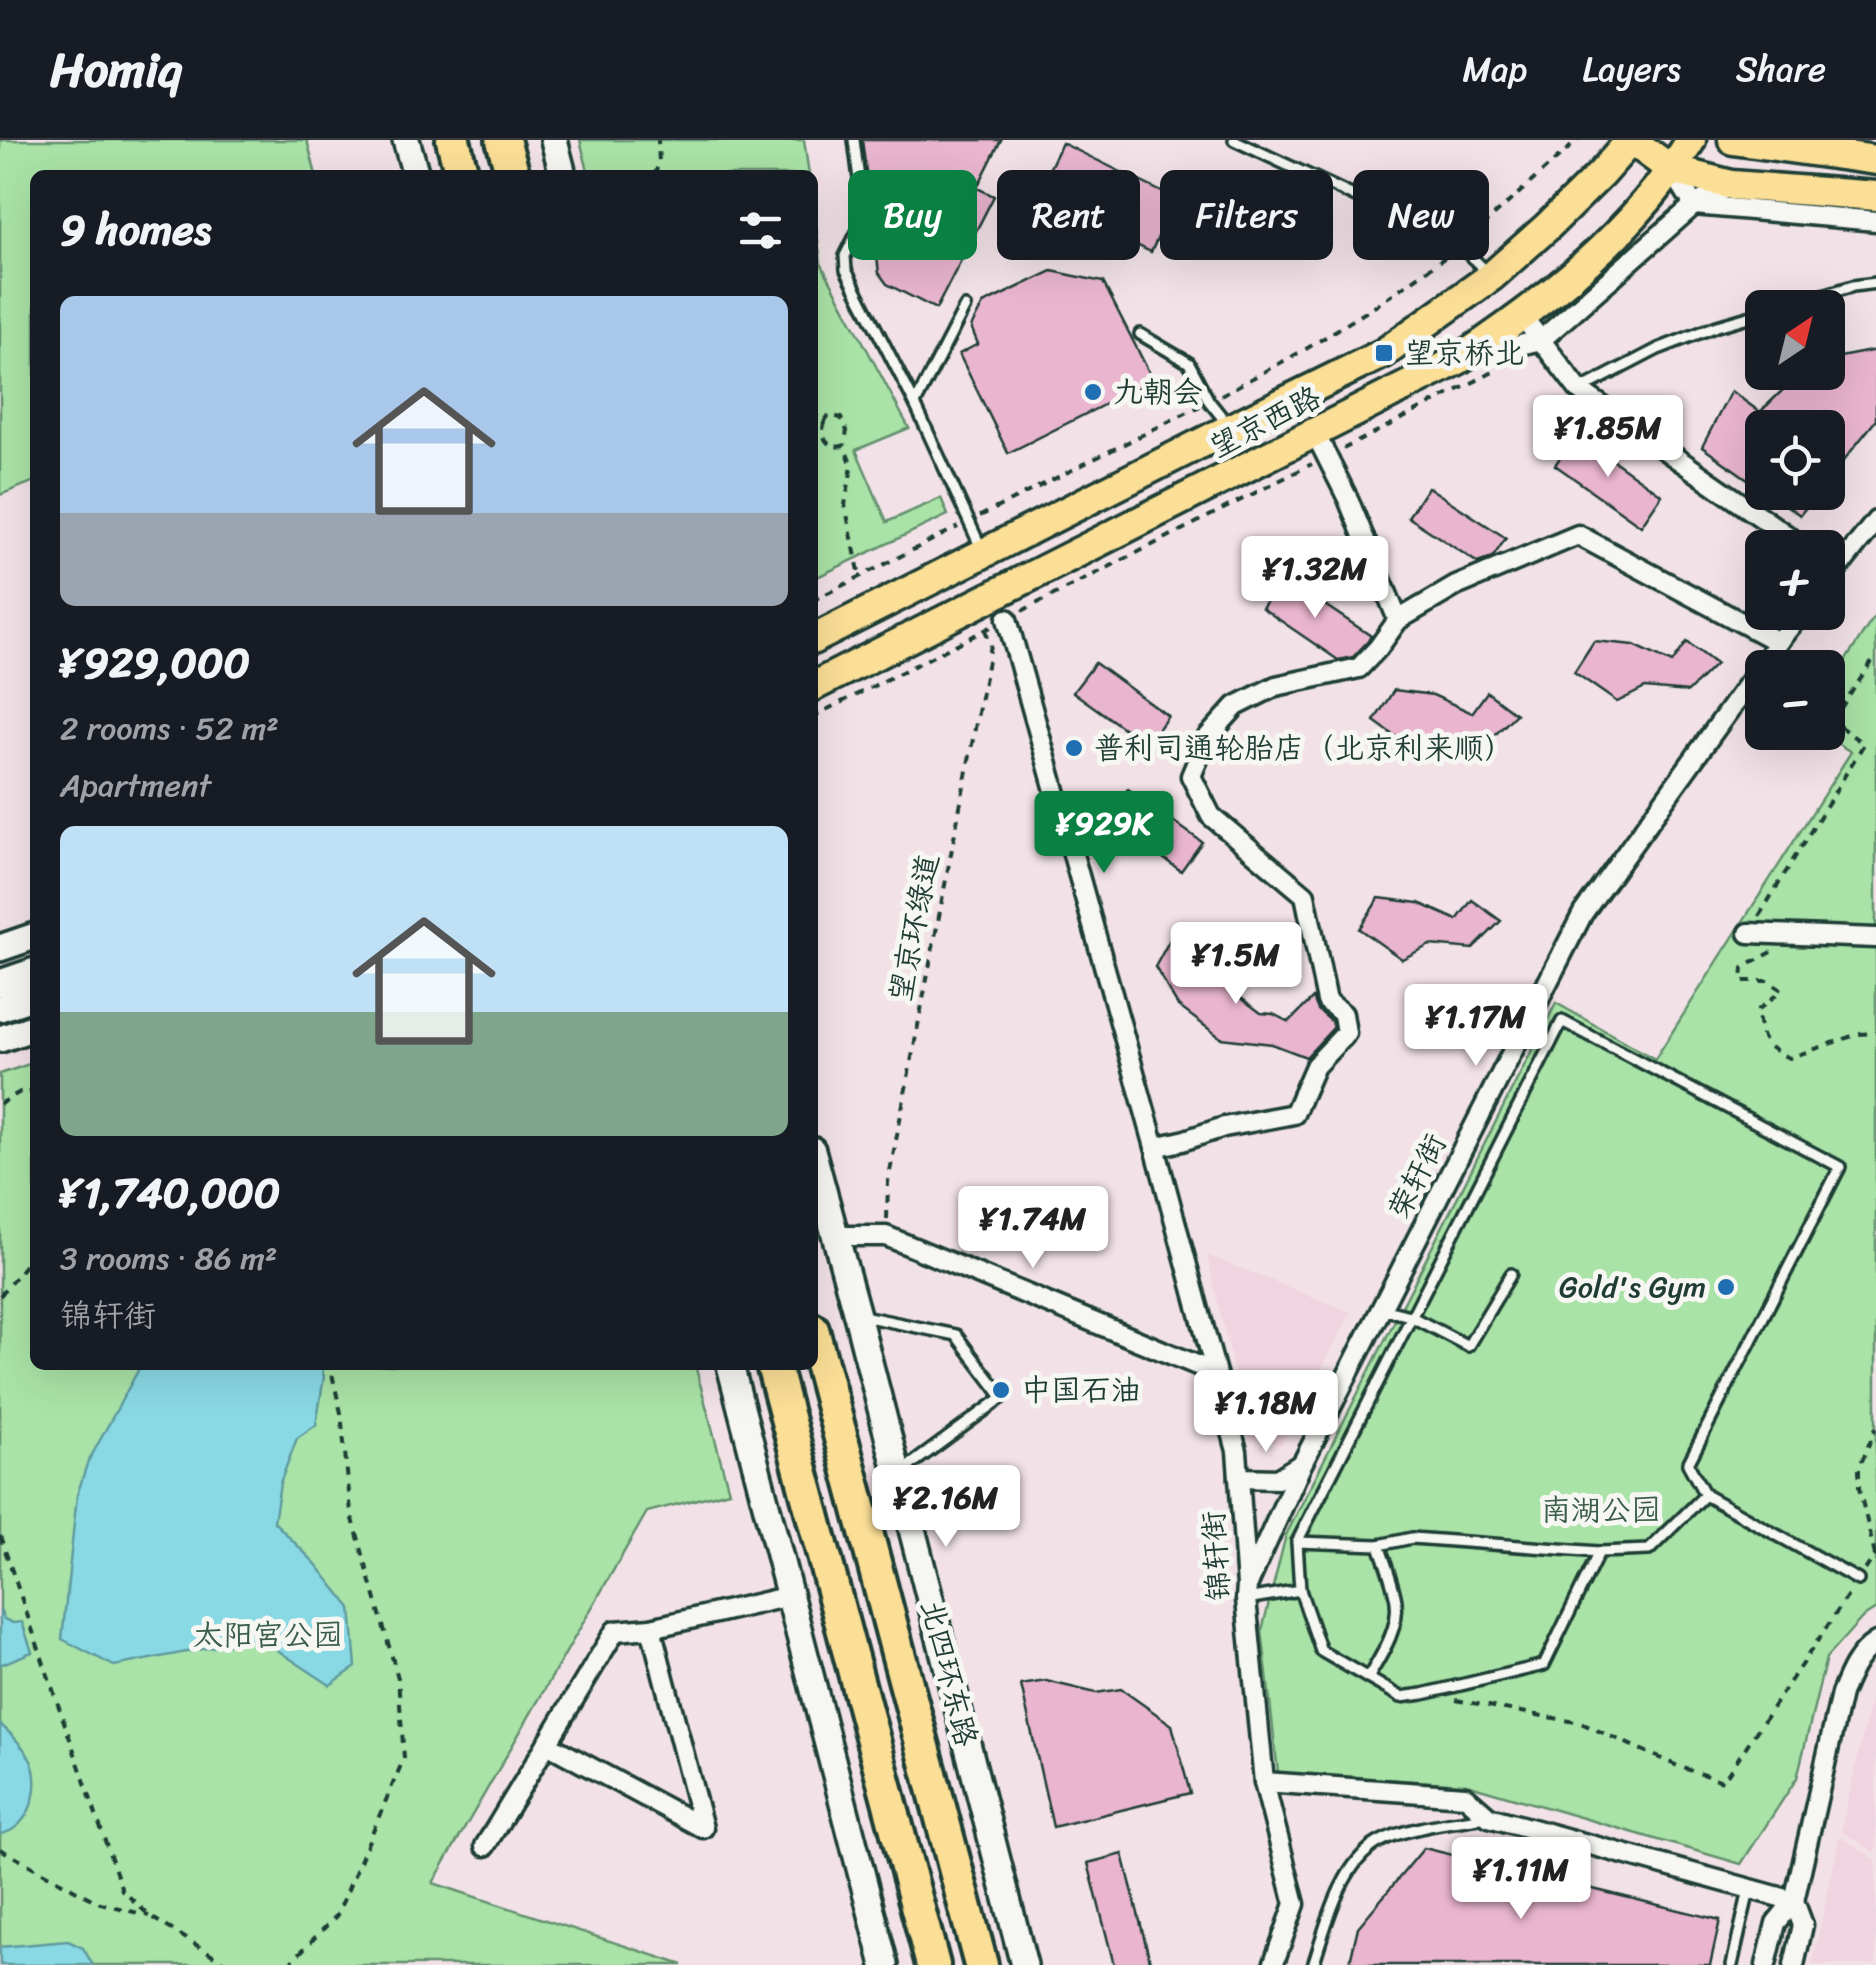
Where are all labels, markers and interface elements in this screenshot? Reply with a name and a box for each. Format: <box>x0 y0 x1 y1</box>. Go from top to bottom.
text: Homiq <box>50 27 182 112</box>
text: Map <box>1463 38 1527 100</box>
text: Layers <box>1582 38 1681 100</box>
text: Share <box>1736 38 1826 100</box>
chip: Buy <box>848 170 977 260</box>
chip: Rent <box>997 170 1140 260</box>
chip: Filters <box>1160 170 1333 260</box>
chip: New <box>1353 170 1489 260</box>
text: 9 homes <box>60 193 211 267</box>
icon: filters <box>733 203 788 258</box>
north arrow <box>1745 290 1845 390</box>
map controls <box>1745 290 1845 750</box>
place label: 望京桥北 <box>1404 326 1524 380</box>
marker: 望京桥北 <box>1373 342 1395 364</box>
icon: home <box>334 361 514 541</box>
place label: 九朝会 <box>1113 365 1203 419</box>
street label: 望京西路 <box>1199 371 1331 473</box>
marker: 九朝会 <box>1082 381 1104 403</box>
pin: ¥1.85M <box>1527 395 1689 480</box>
text: ¥1.85M <box>1555 399 1661 456</box>
button: locate <box>1745 410 1845 510</box>
button: + <box>1745 530 1845 630</box>
pin: ¥1.32M <box>1234 536 1396 621</box>
text: ¥1.32M <box>1263 540 1367 597</box>
text: ¥929,000 <box>60 626 250 700</box>
button: − <box>1745 650 1845 750</box>
text: 2 rooms · 52 m² <box>60 700 279 757</box>
place label: 普利司通轮胎店（北京利来顺） <box>1094 721 1514 775</box>
marker: 普利司通轮胎店（北京利来顺） <box>1063 737 1085 759</box>
text: Apartment <box>60 757 211 814</box>
pin: ¥929K <box>1034 791 1174 876</box>
text: ¥929K <box>1057 795 1151 852</box>
street label: 望京环绿道 <box>873 849 955 1007</box>
icon: home <box>334 891 514 1071</box>
pin: ¥1.5M <box>1166 922 1306 1007</box>
text: ¥1.5M <box>1193 926 1279 983</box>
pin: ¥1.17M <box>1395 984 1557 1069</box>
text: ¥1.17M <box>1426 988 1526 1045</box>
street label: 荣轩街 <box>1373 1124 1461 1228</box>
text: ¥1,740,000 <box>60 1156 280 1230</box>
pin: ¥1.74M <box>952 1186 1114 1271</box>
text: ¥1.74M <box>980 1190 1086 1247</box>
text: 3 rooms · 86 m² <box>60 1230 277 1287</box>
place label: Gold's Gym <box>1559 1260 1706 1314</box>
marker: Gold's Gym <box>1715 1276 1737 1298</box>
text: 锦轩街 <box>60 1287 156 1344</box>
place label: 中国石油 <box>1021 1363 1141 1417</box>
pin: ¥1.18M <box>1185 1370 1347 1455</box>
text: ¥1.18M <box>1216 1374 1316 1431</box>
marker: 中国石油 <box>990 1379 1012 1401</box>
pin: ¥2.16M <box>865 1465 1027 1550</box>
text: ¥2.16M <box>894 1469 998 1526</box>
park label: 南湖公园 <box>1541 1483 1661 1537</box>
street label: 锦轩街 <box>1186 1509 1246 1603</box>
street label: 北四环东路 <box>905 1594 993 1752</box>
park label: 太阳宫公园 <box>193 1608 343 1662</box>
pin: ¥1.11M <box>1440 1837 1602 1922</box>
text: ¥1.11M <box>1474 1841 1568 1898</box>

